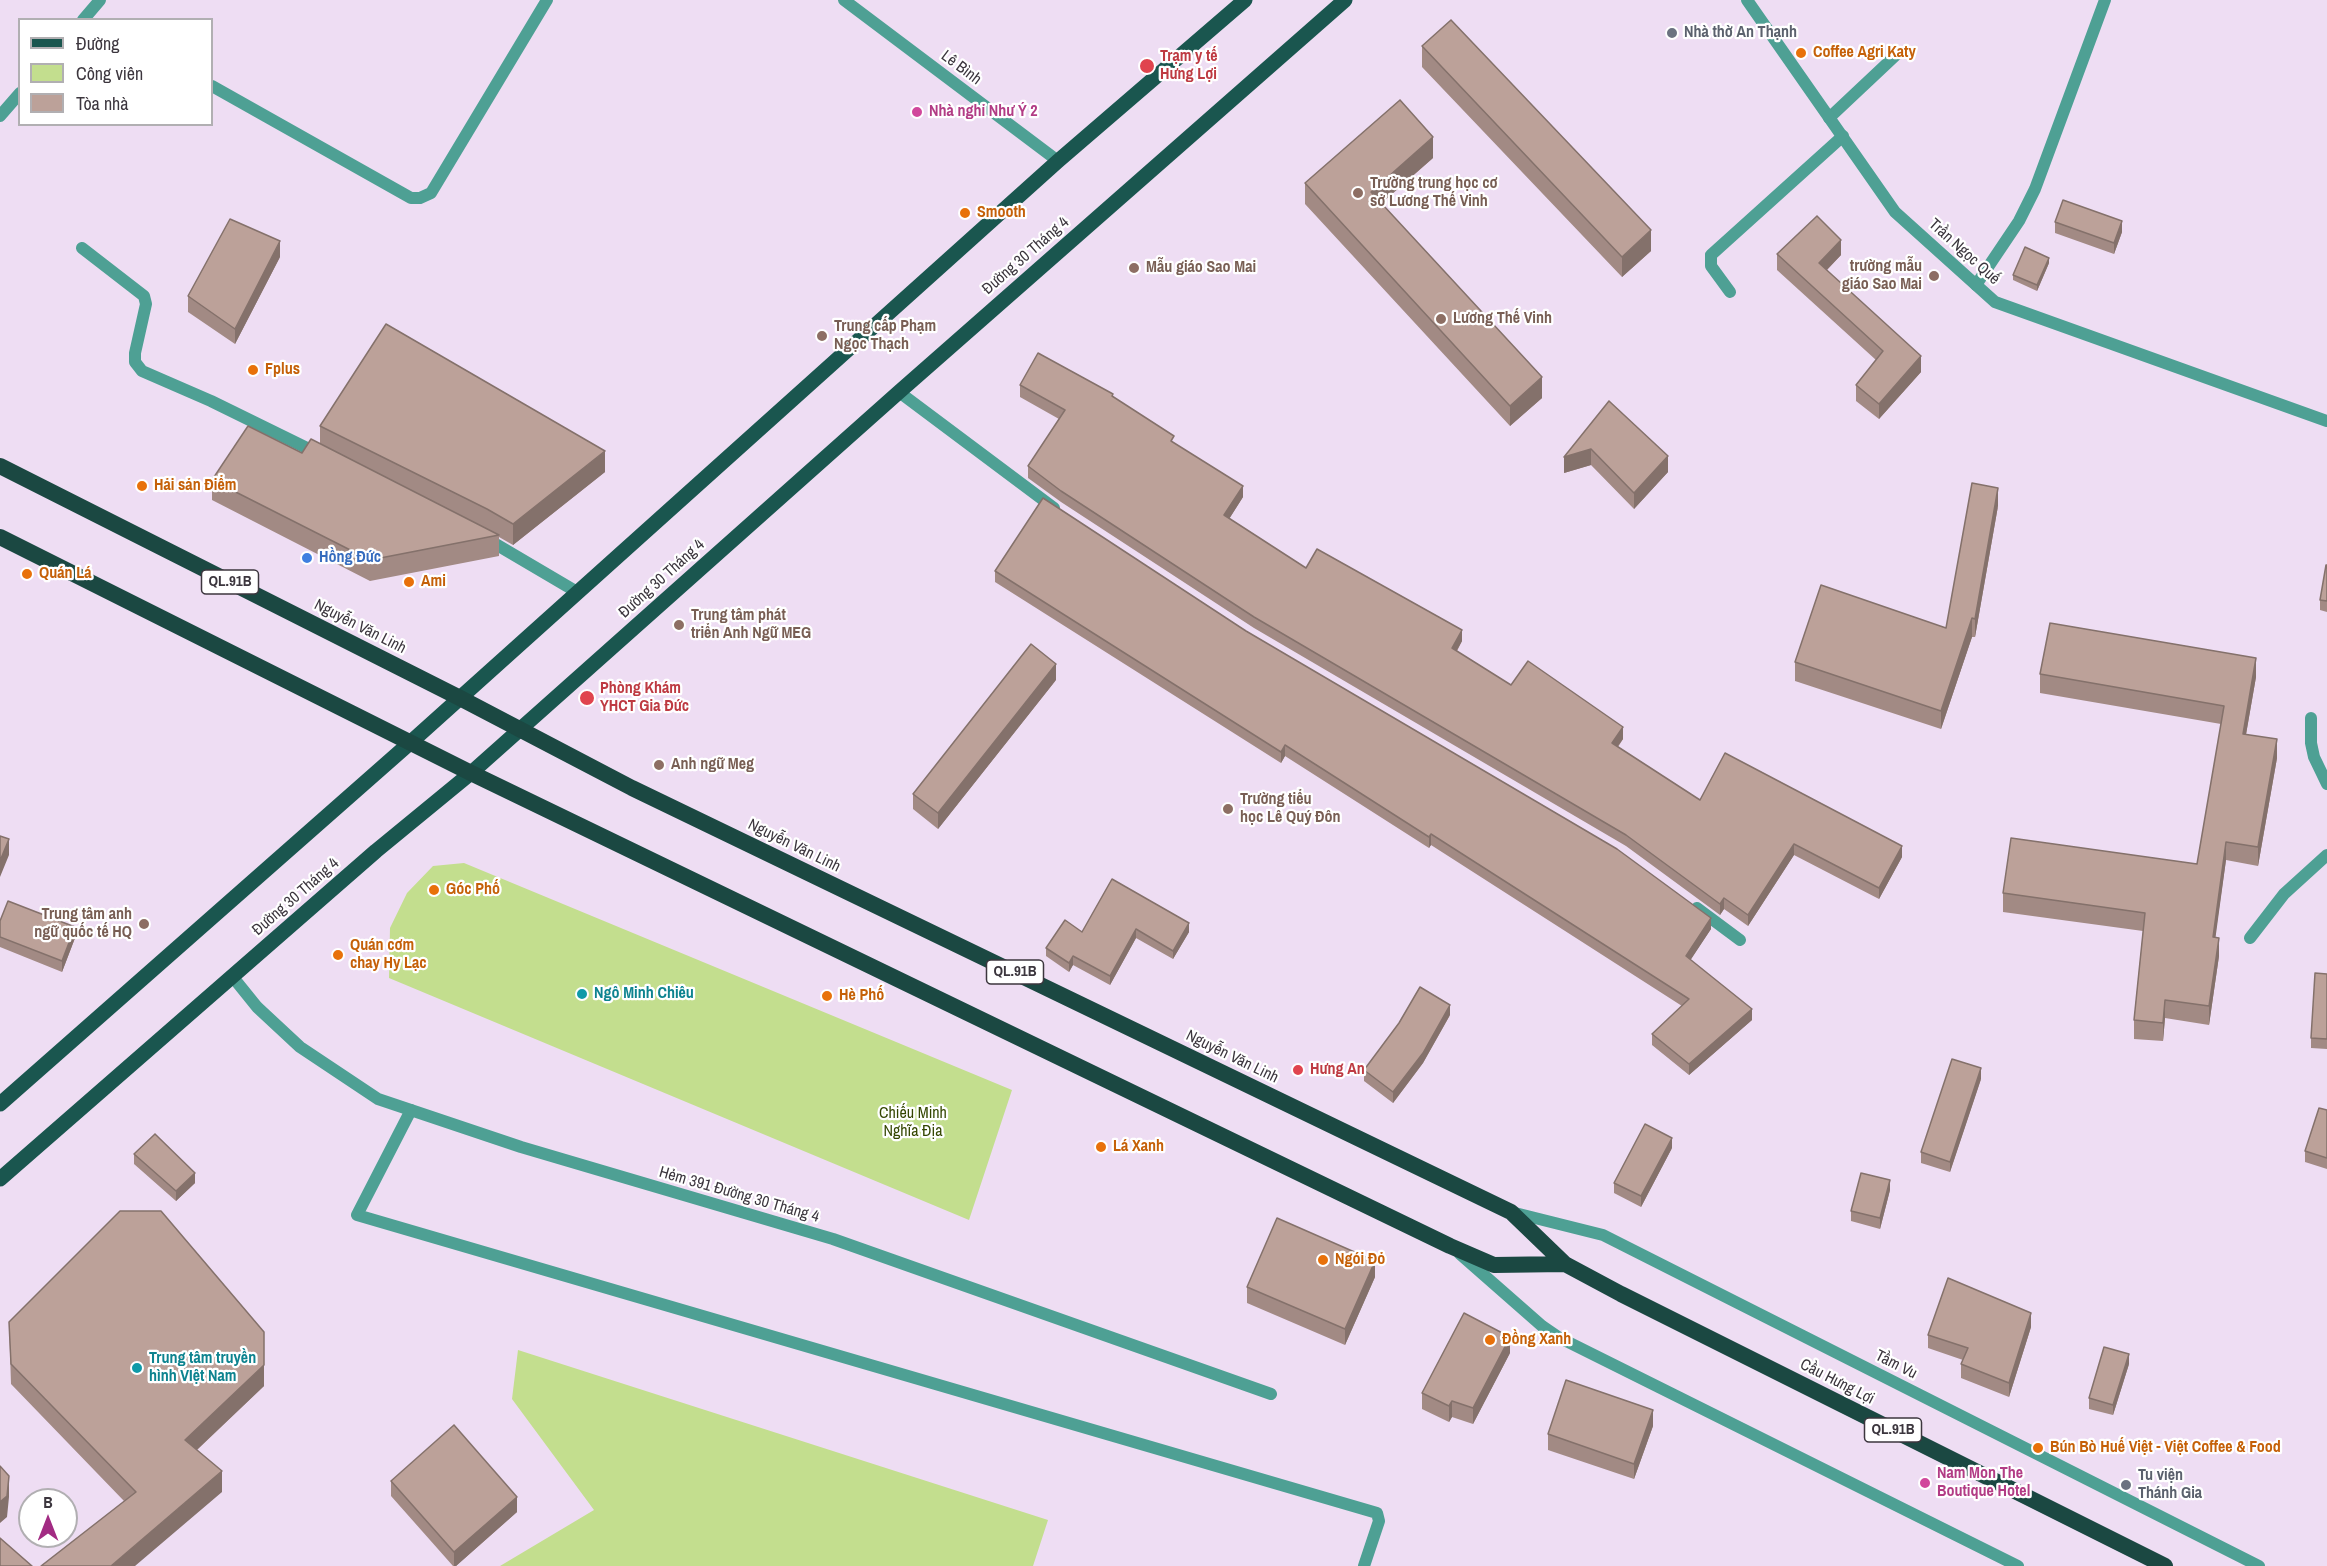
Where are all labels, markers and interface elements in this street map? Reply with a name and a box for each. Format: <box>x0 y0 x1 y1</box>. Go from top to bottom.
legend <box>18 18 213 126</box>
place label: Nhà thờ An Thạnh <box>1684 23 1797 43</box>
marker: Nhà thờ An Thạnh <box>1665 26 1679 40</box>
text: Đường <box>76 31 120 56</box>
place label: Coffee Agri Katy <box>1813 43 1916 63</box>
marker: Coffee Agri Katy <box>1794 46 1808 60</box>
street label: Lê Bình <box>937 47 985 89</box>
place label: Trạm y tế Hưng Lợi <box>1160 47 1218 85</box>
marker: Trạm y tế Hưng Lợi <box>1138 57 1156 75</box>
text: Công viên <box>76 61 143 86</box>
text: Tòa nhà <box>76 91 129 116</box>
place label: Nhà nghỉ Như Ý 2 <box>929 102 1038 122</box>
marker: Nhà nghỉ Như Ý 2 <box>910 105 924 119</box>
place label: Trường trung học cơ sở Lương Thế Vinh <box>1370 174 1498 212</box>
marker: Trường trung học cơ sở Lương Thế Vinh <box>1351 186 1365 200</box>
place label: Smooth <box>977 203 1026 223</box>
marker: Smooth <box>958 206 972 220</box>
street label: Đường 30 Tháng 4 <box>979 213 1073 299</box>
street label: Trần Ngọc Quế <box>1924 215 2004 289</box>
place label: trường mẫu giáo Sao Mai <box>1842 257 1922 295</box>
place label: Mẫu giáo Sao Mai <box>1146 258 1256 278</box>
marker: Mẫu giáo Sao Mai <box>1127 261 1141 275</box>
marker: trường mẫu giáo Sao Mai <box>1927 269 1941 283</box>
place label: Lương Thế Vinh <box>1453 309 1552 329</box>
marker: Lương Thế Vinh <box>1434 312 1448 326</box>
place label: Trung cấp Phạm Ngọc Thạch <box>834 317 936 355</box>
marker: Trung cấp Phạm Ngọc Thạch <box>815 329 829 343</box>
place label: Fplus <box>265 360 300 380</box>
marker: Fplus <box>246 363 260 377</box>
place label: Hải sản Điểm <box>154 476 236 496</box>
marker: Hải sản Điểm <box>135 479 149 493</box>
street label: Đường 30 Tháng 4 <box>615 536 709 622</box>
place label: Hồng Đức <box>319 548 381 568</box>
marker: Hồng Đức <box>300 551 314 565</box>
place label: Quán Lá <box>39 564 91 584</box>
marker: Quán Lá <box>20 567 34 581</box>
road number: QL.91B <box>202 570 258 594</box>
place label: Ami <box>421 572 446 592</box>
marker: Ami <box>402 575 416 589</box>
street label: Nguyễn Văn Linh <box>311 596 409 658</box>
place label: Trung tâm phát triển Anh Ngữ MEG <box>691 606 811 644</box>
marker: Trung tâm phát triển Anh Ngữ MEG <box>672 618 686 632</box>
place label: Phòng Khám YHCT Gia Đức <box>600 679 689 717</box>
marker: Phòng Khám YHCT Gia Đức <box>578 689 596 707</box>
place label: Anh ngữ Meg <box>671 755 754 775</box>
marker: Anh ngữ Meg <box>652 758 666 772</box>
place label: Trường tiểu học Lê Quý Đôn <box>1240 790 1341 828</box>
marker: Trường tiểu học Lê Quý Đôn <box>1221 802 1235 816</box>
street label: Nguyễn Văn Linh <box>745 815 843 877</box>
street label: Đường 30 Tháng 4 <box>249 854 343 940</box>
place label: Góc Phố <box>446 880 500 900</box>
marker: Góc Phố <box>427 883 441 897</box>
place label: Trung tâm anh ngữ quốc tế HQ <box>34 905 132 943</box>
marker: Trung tâm anh ngữ quốc tế HQ <box>137 917 151 931</box>
place label: Quán cơm chay Hy Lạc <box>350 936 427 974</box>
marker: Quán cơm chay Hy Lạc <box>331 948 345 962</box>
road number: QL.91B <box>986 960 1044 984</box>
place label: Ngô Minh Chiêu <box>594 984 694 1004</box>
place label: Hè Phố <box>839 986 884 1006</box>
marker: Ngô Minh Chiêu <box>575 987 589 1001</box>
marker: Hè Phố <box>820 989 834 1003</box>
street label: Nguyễn Văn Linh <box>1183 1026 1281 1088</box>
place label: Hưng An <box>1310 1060 1365 1080</box>
marker: Hưng An <box>1291 1063 1305 1077</box>
park label: Chiếu Minh Nghĩa Địa <box>879 1104 947 1142</box>
place label: Lá Xanh <box>1113 1137 1164 1157</box>
marker: Lá Xanh <box>1094 1140 1108 1154</box>
street label: Hẻm 391 Đường 30 Tháng 4 <box>657 1163 821 1227</box>
place label: Ngói Đỏ <box>1335 1250 1385 1270</box>
marker: Ngói Đỏ <box>1316 1253 1330 1267</box>
place label: Đồng Xanh <box>1502 1330 1571 1350</box>
marker: Đồng Xanh <box>1483 1333 1497 1347</box>
street label: Tầm Vu <box>1872 1346 1920 1384</box>
place label: Trung tâm truyền hình VIệt Nam <box>149 1349 256 1387</box>
street label: Cầu Hưng Lợi <box>1797 1355 1877 1409</box>
marker: Trung tâm truyền hình VIệt Nam <box>130 1361 144 1375</box>
road number: QL.91B <box>1864 1418 1922 1442</box>
place label: Bún Bò Huế Việt - Việt Coffee & Food <box>2050 1438 2281 1458</box>
marker: Bún Bò Huế Việt - Việt Coffee & Food <box>2031 1441 2045 1455</box>
place label: Nam Mon The Boutique Hotel <box>1937 1464 2030 1502</box>
place label: Tu viện Thánh Gia <box>2138 1466 2202 1504</box>
marker: Nam Mon The Boutique Hotel <box>1918 1476 1932 1490</box>
marker: Tu viện Thánh Gia <box>2119 1478 2133 1492</box>
north arrow <box>18 1488 78 1548</box>
text: B <box>43 1491 53 1513</box>

